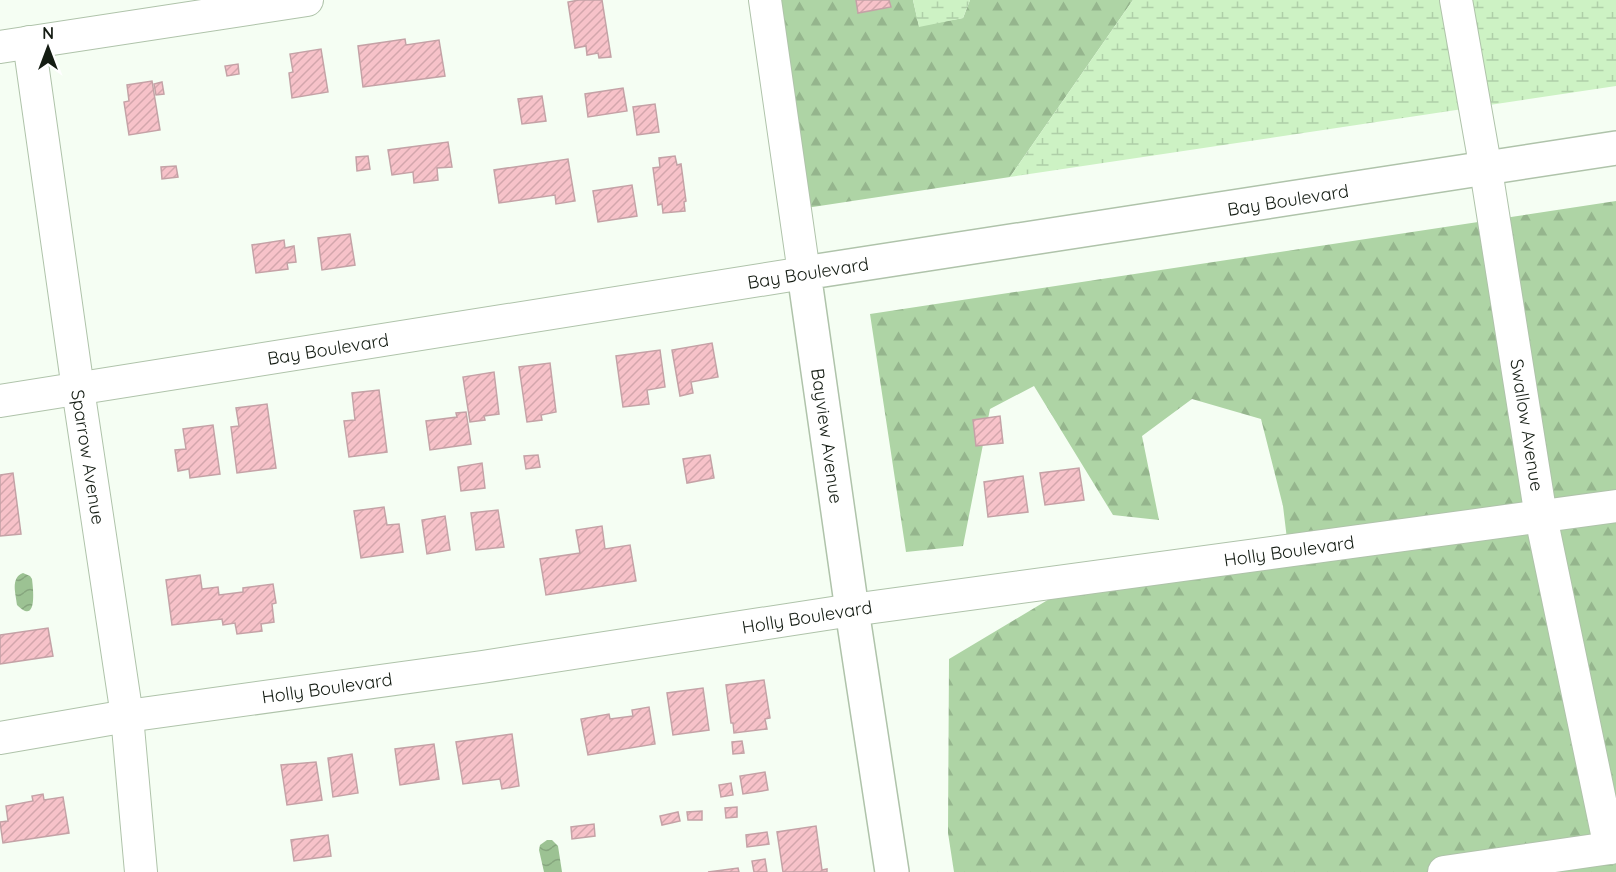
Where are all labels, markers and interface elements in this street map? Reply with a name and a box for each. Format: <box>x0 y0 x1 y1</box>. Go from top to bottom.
north arrow <box>18 18 78 78</box>
text: N <box>42 23 54 43</box>
street label: Bay Boulevard <box>1226 179 1350 221</box>
street label: Bay Boulevard <box>746 252 870 294</box>
street label: Bay Boulevard <box>266 328 390 370</box>
street label: Swallow Avenue <box>1505 357 1549 493</box>
street label: Bayview Avenue <box>806 367 848 505</box>
street label: Sparrow Avenue <box>66 388 110 526</box>
street label: Holly Boulevard <box>1222 530 1356 572</box>
street label: Holly Boulevard <box>740 595 874 639</box>
street label: Holly Boulevard <box>260 667 394 709</box>

